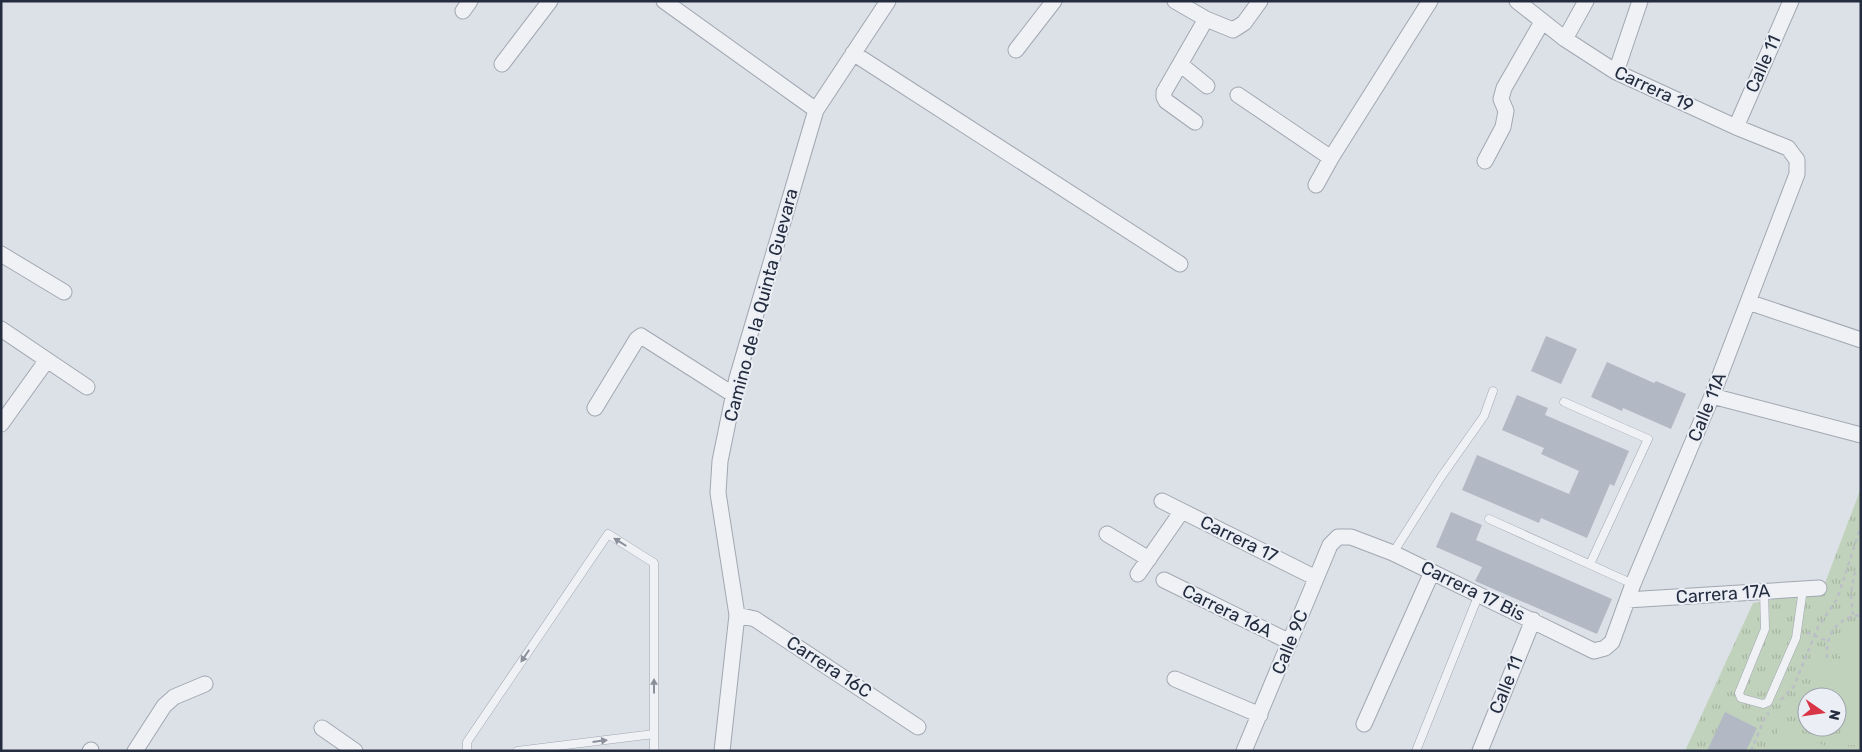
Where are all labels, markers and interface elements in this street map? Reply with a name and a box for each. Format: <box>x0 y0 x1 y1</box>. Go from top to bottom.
street label: Calle 11 <box>1741 32 1785 96</box>
street label: Carrera 19 <box>1611 61 1697 117</box>
street label: Camino de la Quinta Guevara <box>719 186 803 424</box>
street label: Calle 11A <box>1683 369 1731 445</box>
street label: Carrera 17 <box>1197 511 1281 567</box>
one-way arrow <box>614 537 627 547</box>
street label: Carrera 17 Bis <box>1417 556 1529 626</box>
street label: Carrera 16A <box>1179 580 1275 642</box>
street label: Carrera 17A <box>1675 580 1771 608</box>
street label: Calle 9C <box>1267 606 1313 678</box>
street label: Carrera 16C <box>782 631 876 703</box>
one-way arrow <box>520 650 530 663</box>
street label: Calle 11 <box>1484 653 1528 717</box>
one-way arrow <box>650 677 658 693</box>
north arrow <box>1797 687 1847 737</box>
text: N <box>1825 708 1844 722</box>
one-way arrow <box>593 737 609 745</box>

